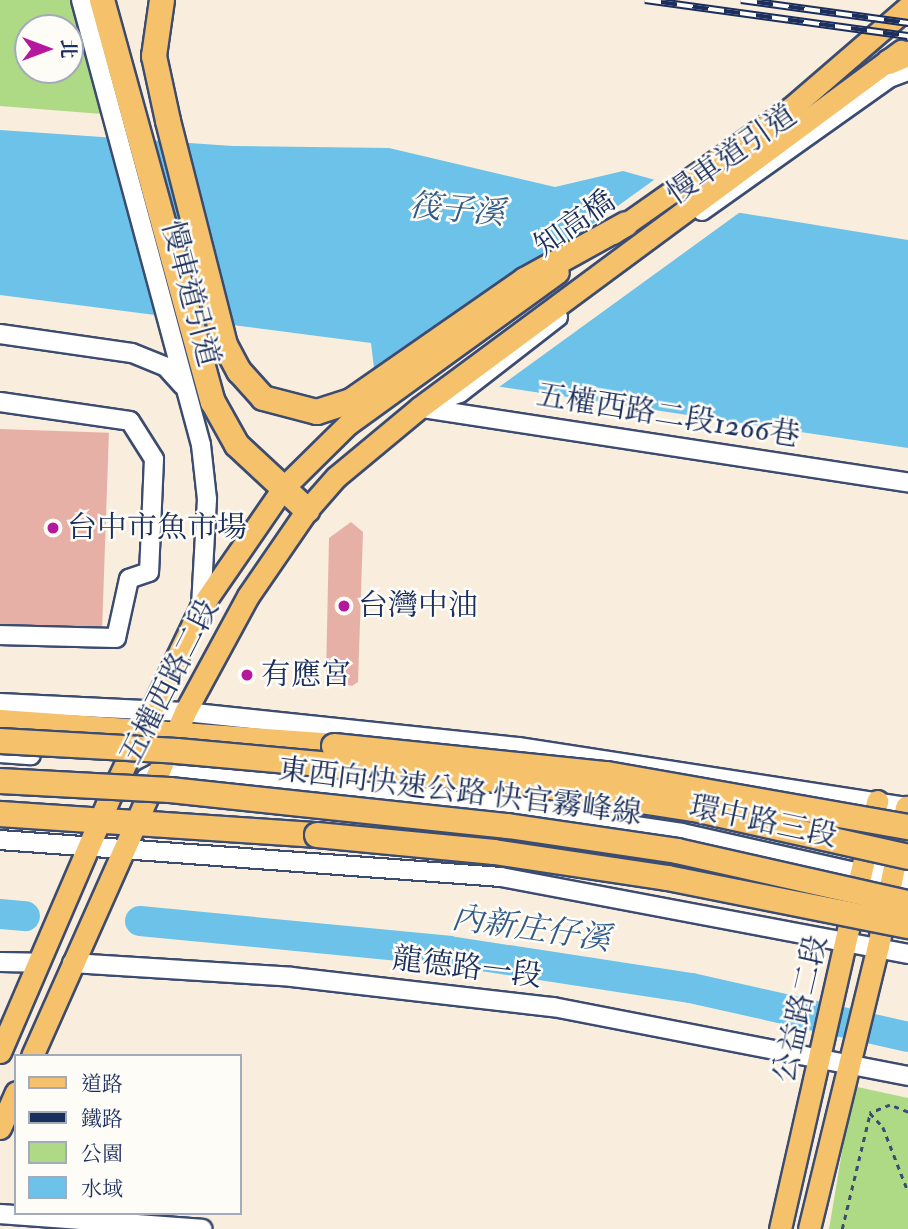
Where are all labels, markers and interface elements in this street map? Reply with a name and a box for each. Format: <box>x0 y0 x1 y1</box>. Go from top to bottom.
north arrow <box>14 14 84 84</box>
text: 北 <box>56 39 80 59</box>
street label: 慢車道引道 <box>660 97 804 213</box>
street label: 知高橋 <box>528 183 622 265</box>
water label: 筏子溪 <box>408 187 506 233</box>
street label: 慢車道引道 <box>153 217 227 371</box>
street label: 五權西路二段1266巷 <box>534 377 802 455</box>
place label: 台中市魚市場 <box>67 510 247 546</box>
marker: 台中市魚市場 <box>45 520 61 536</box>
place label: 台灣中油 <box>358 588 478 624</box>
street label: 五權西路二段 <box>113 594 227 770</box>
marker: 台灣中油 <box>336 598 352 614</box>
place label: 有應宮 <box>261 657 351 693</box>
marker: 有應宮 <box>239 667 255 683</box>
street label: 東西向快速公路 快官霧峰線 <box>276 752 644 832</box>
street label: 環中路三段 <box>686 789 840 855</box>
water label: 內新庄仔溪 <box>449 899 613 959</box>
street label: 公益路二段 <box>767 932 835 1086</box>
street label: 龍德路一段 <box>390 941 544 995</box>
legend <box>14 1054 242 1215</box>
text: 道路 <box>81 1071 123 1098</box>
text: 鐵路 <box>81 1106 123 1133</box>
text: 公園 <box>81 1141 123 1168</box>
text: 水域 <box>81 1176 123 1203</box>

